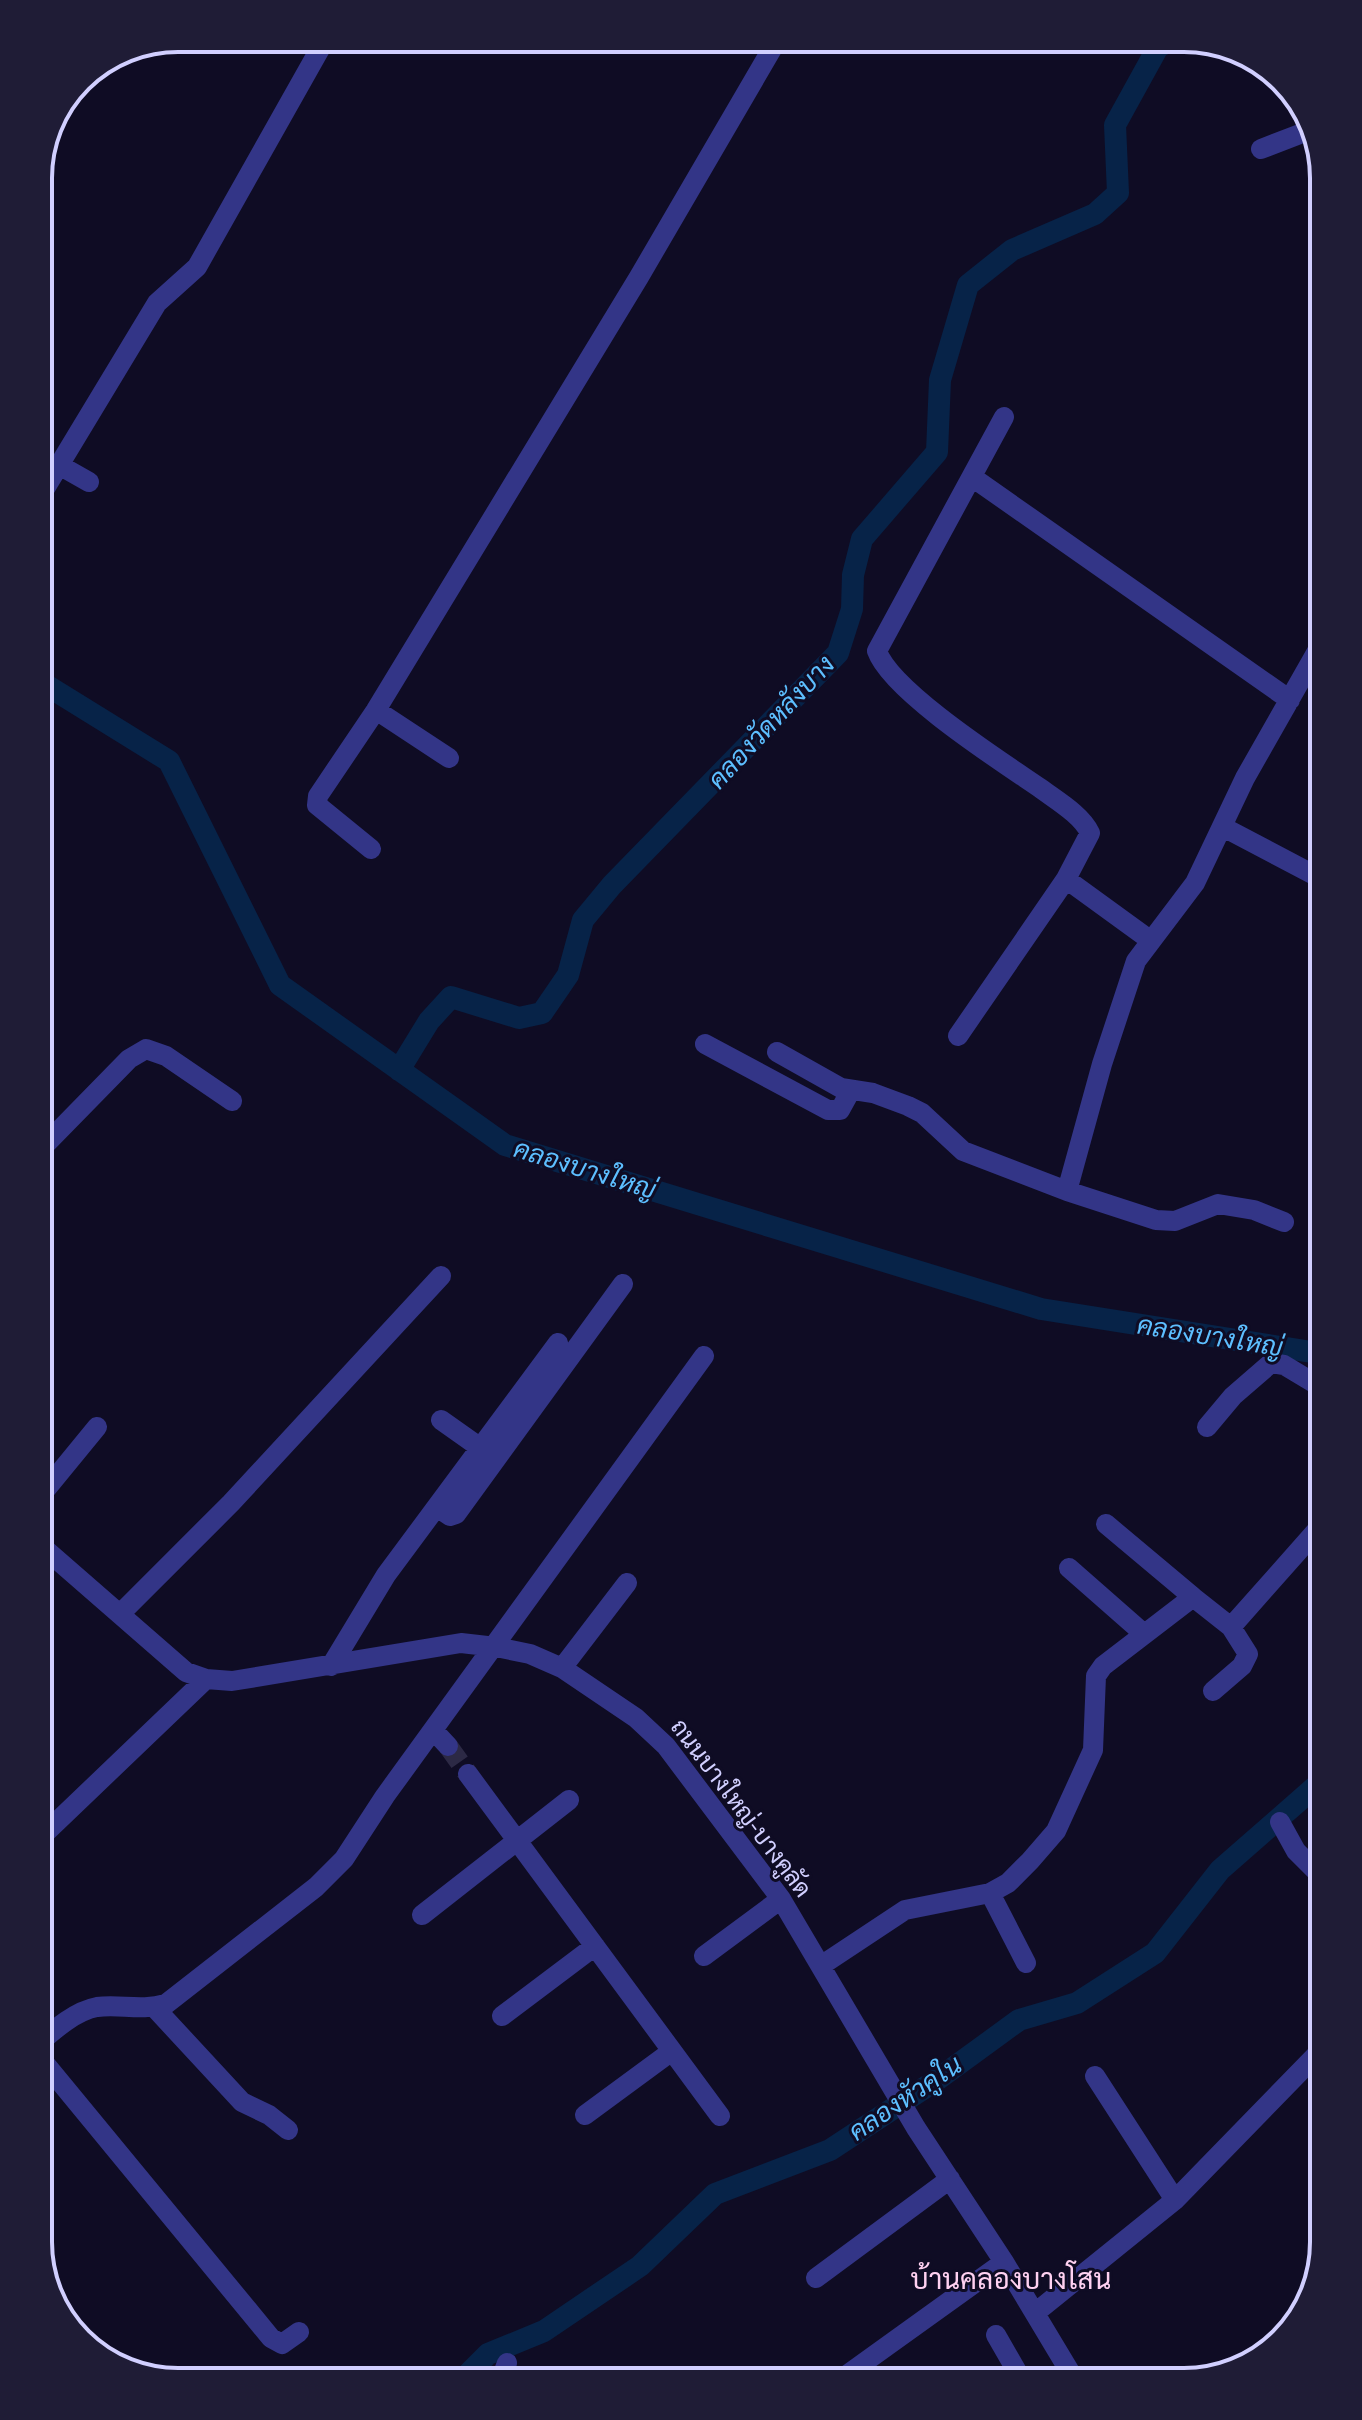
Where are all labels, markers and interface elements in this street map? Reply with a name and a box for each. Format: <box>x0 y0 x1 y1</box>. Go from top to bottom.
water label: คลองวัดหลังบาง <box>701 649 841 795</box>
water label: คลองบางใหญ่ <box>510 1132 662 1206</box>
water label: คลองบางใหญ่ <box>1135 1309 1287 1364</box>
street label: ถนนบางใหญ่-บางคูลัด <box>662 1712 819 1904</box>
water label: คลองหัวคูใน <box>842 2048 969 2149</box>
district label: บ้านคลองบางโสน <box>911 2260 1111 2296</box>

